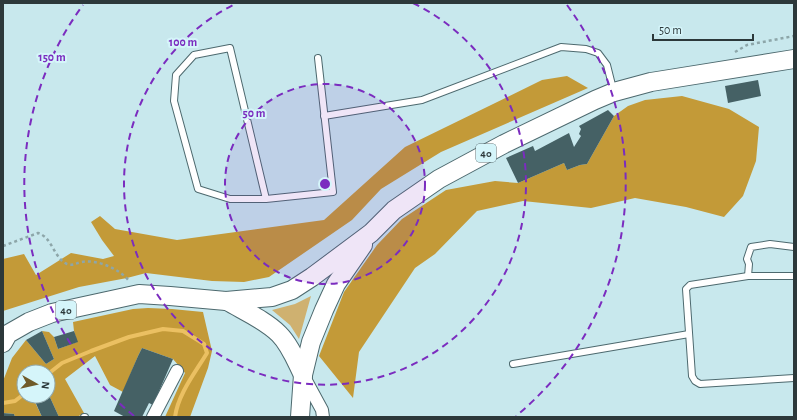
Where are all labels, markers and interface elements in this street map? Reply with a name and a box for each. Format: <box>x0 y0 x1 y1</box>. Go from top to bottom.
scale bar <box>653 16 753 42</box>
text: 50 m <box>659 24 682 36</box>
text: 100 m <box>169 36 197 48</box>
text: 150 m <box>38 51 66 63</box>
text: 50 m <box>243 107 266 119</box>
road number: 40 <box>476 144 496 162</box>
centre of rings <box>318 177 332 191</box>
road number: 40 <box>56 301 76 319</box>
north arrow <box>16 364 56 404</box>
text: N <box>39 381 51 390</box>

